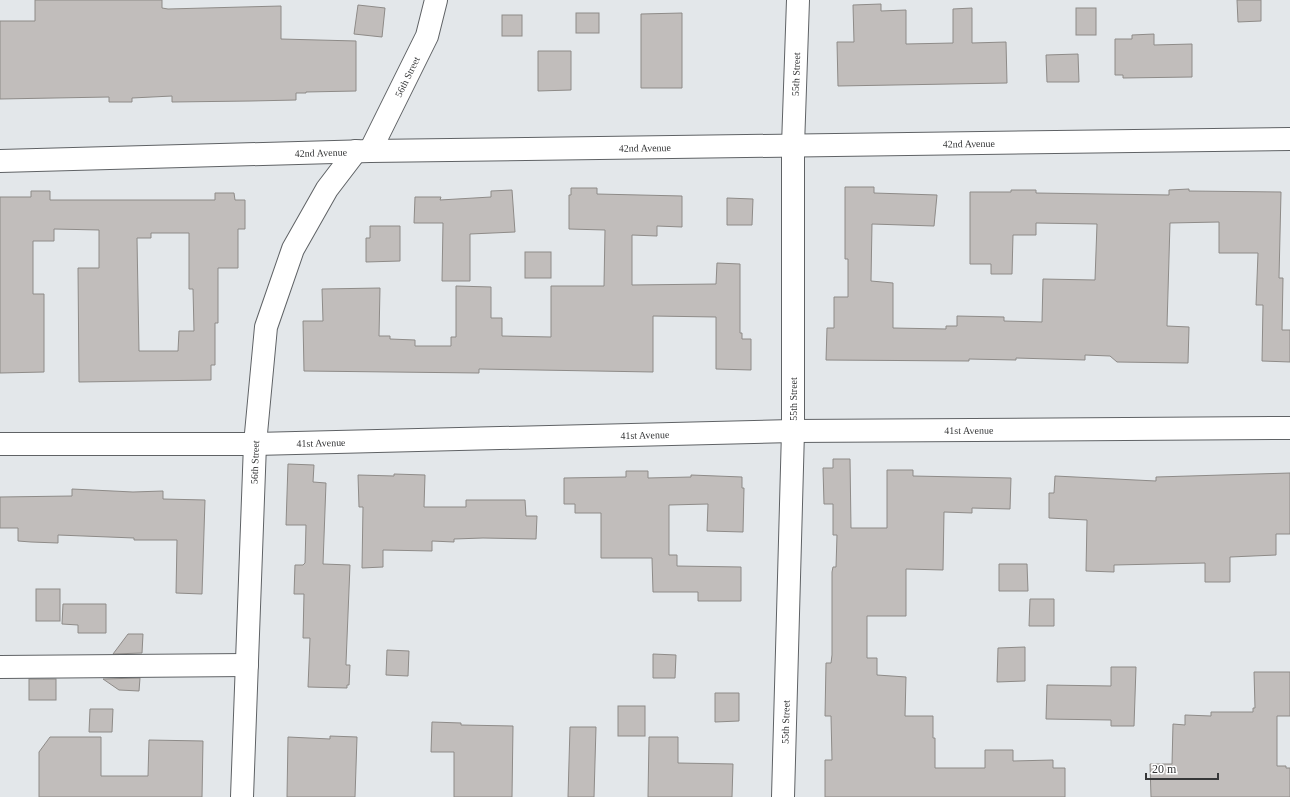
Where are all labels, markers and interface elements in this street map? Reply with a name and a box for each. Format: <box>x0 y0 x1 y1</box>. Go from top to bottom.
street label: 55th Street <box>789 52 802 96</box>
street label: 56th Street <box>392 54 422 99</box>
street label: 42nd Avenue <box>943 137 996 149</box>
street label: 42nd Avenue <box>619 142 672 153</box>
street label: 42nd Avenue <box>295 146 348 159</box>
street label: 55th Street <box>788 377 799 421</box>
street label: 41st Avenue <box>944 424 994 436</box>
street label: 41st Avenue <box>620 428 670 441</box>
street label: 41st Avenue <box>296 436 346 448</box>
street label: 56th Street <box>248 440 261 484</box>
street label: 55th Street <box>779 700 791 744</box>
scale bar <box>1146 755 1218 781</box>
text: 20 m <box>1152 762 1177 776</box>

